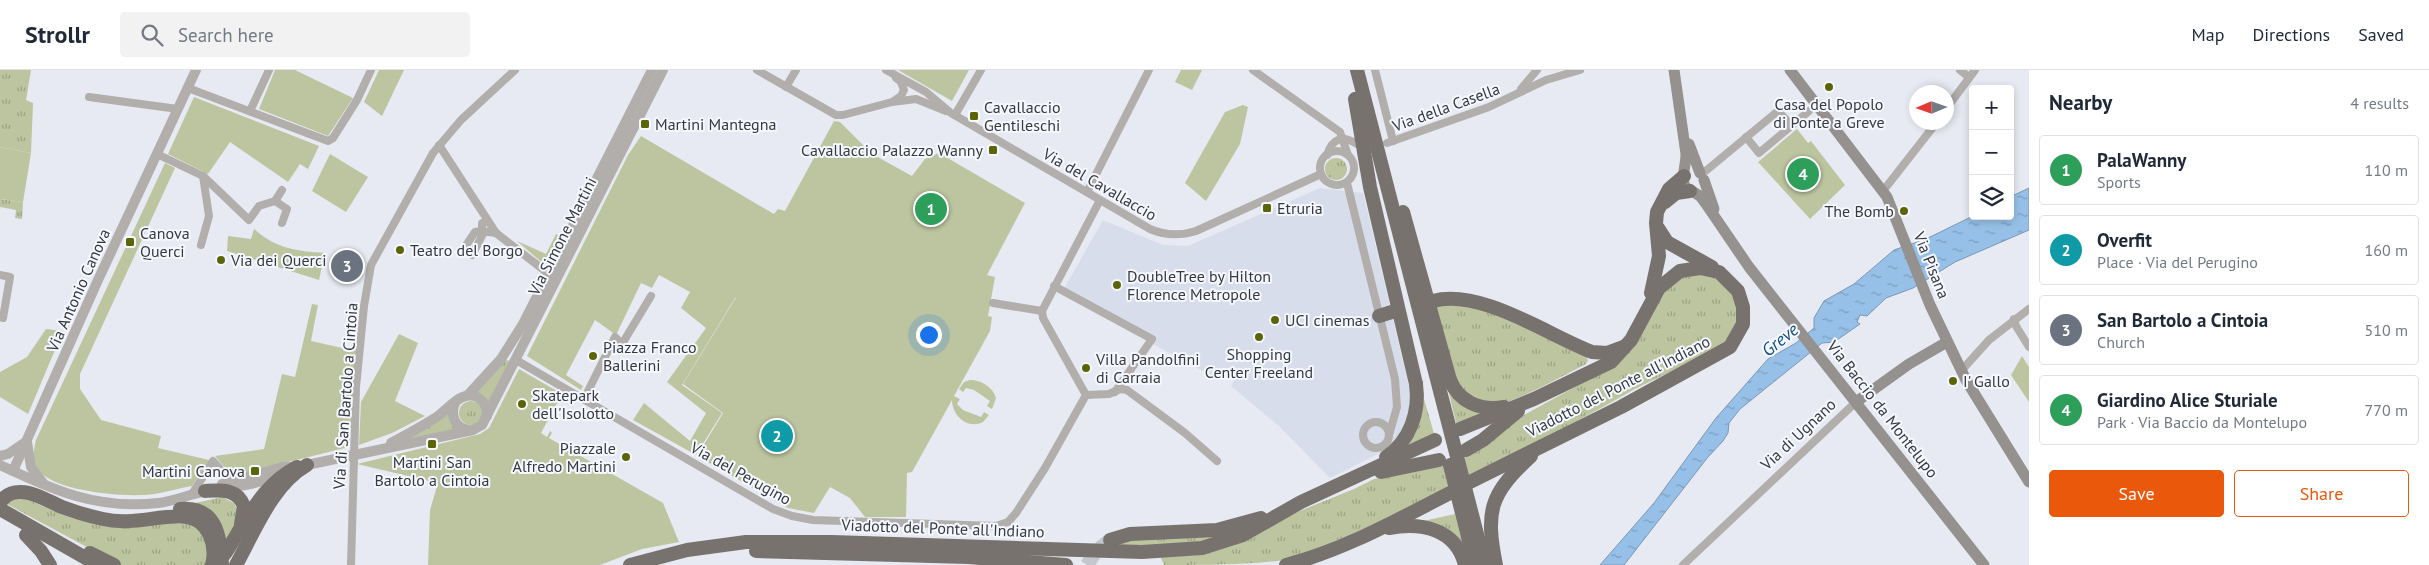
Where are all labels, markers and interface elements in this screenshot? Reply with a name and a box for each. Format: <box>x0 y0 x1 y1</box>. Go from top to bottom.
search box <box>120 12 470 57</box>
text: Strollr <box>25 19 90 50</box>
icon: search <box>138 21 166 49</box>
text: Search here <box>178 23 274 47</box>
text: Map <box>2192 23 2224 46</box>
text: Directions <box>2252 23 2330 46</box>
text: Saved <box>2358 23 2404 46</box>
street label: Via della Casella <box>1389 78 1502 136</box>
marker: Casa del Popolo di Ponte a Greve <box>1823 81 1835 93</box>
north arrow <box>1909 85 1954 130</box>
map controls <box>1969 85 2014 220</box>
button: + <box>1969 85 2014 130</box>
text: Nearby <box>2049 89 2112 116</box>
text: 4 results <box>2350 93 2409 113</box>
place label: Casa del Popolo di Ponte a Greve <box>1773 94 1885 132</box>
place label: Cavallaccio Gentileschi <box>984 97 1061 135</box>
marker: Cavallaccio Gentileschi <box>968 110 980 122</box>
place label: Martini Mantegna <box>655 114 776 134</box>
marker: Martini Mantegna <box>639 118 651 130</box>
button: − <box>1969 130 2014 175</box>
place label: Cavallaccio Palazzo Wanny <box>801 140 984 160</box>
street label: Via del Cavallaccio <box>1039 143 1160 225</box>
marker: Cavallaccio Palazzo Wanny <box>987 144 999 156</box>
text: PalaWanny <box>2097 148 2186 172</box>
pin: 4 <box>1787 155 1819 193</box>
text: 1 <box>2061 160 2071 180</box>
text: 110 m <box>2365 160 2408 180</box>
text: Sports <box>2097 172 2141 192</box>
street label: Via Simone Martini <box>523 173 601 300</box>
button: layers <box>1969 175 2014 220</box>
pin: 1 <box>915 190 947 228</box>
place label: Etruria <box>1277 198 1323 218</box>
place label: The Bomb <box>1824 201 1894 221</box>
marker: Etruria <box>1261 202 1273 214</box>
marker: The Bomb <box>1898 205 1910 217</box>
place label: Canova Querci <box>140 223 190 261</box>
street label: Via Antonio Canova <box>42 225 114 355</box>
street label: Via Pisana <box>1909 228 1954 301</box>
text: Overfit <box>2097 228 2152 252</box>
marker: Canova Querci <box>124 236 136 248</box>
place label: Teatro del Borgo <box>410 240 523 260</box>
text: 2 <box>2061 240 2071 260</box>
text: 160 m <box>2365 240 2408 260</box>
marker: Teatro del Borgo <box>394 244 406 256</box>
pin: 3 <box>331 247 363 285</box>
place label: Via dei Querci <box>230 250 327 270</box>
text: Place · Via del Perugino <box>2097 252 2258 272</box>
marker: Via dei Querci <box>215 254 227 266</box>
place label: DoubleTree by Hilton Florence Metropole <box>1127 266 1271 304</box>
marker: DoubleTree by Hilton Florence Metropole <box>1111 279 1123 291</box>
street label: Via di San Bartolo a Cintoia <box>328 302 362 491</box>
text: San Bartolo a Cintoia <box>2097 308 2268 332</box>
place label: UCI cinemas <box>1285 310 1370 330</box>
marker: UCI cinemas <box>1269 314 1281 326</box>
water label: Greve <box>1757 317 1803 361</box>
text: 3 <box>2061 320 2071 340</box>
text: 510 m <box>2365 320 2408 340</box>
your location <box>916 322 942 348</box>
marker: Shopping Center Freeland <box>1253 331 1265 343</box>
street label: Viadotto del Ponte all'Indiano <box>1522 331 1713 442</box>
text: Church <box>2097 332 2145 352</box>
street label: Via Baccio da Montelupo <box>1823 336 1943 482</box>
place label: Piazza Franco Ballerini <box>603 337 697 375</box>
place label: Shopping Center Freeland <box>1205 344 1313 382</box>
place label: Villa Pandolfini di Carraia <box>1095 349 1200 387</box>
marker: Piazza Franco Ballerini <box>587 350 599 362</box>
marker: Villa Pandolfini di Carraia <box>1080 362 1092 374</box>
place label: I' Gallo <box>1963 371 2010 391</box>
marker: I' Gallo <box>1947 375 1959 387</box>
place label: Skatepark dell'Isolotto <box>532 385 614 423</box>
text: Giardino Alice Sturiale <box>2097 388 2278 412</box>
street label: Via di Ugnano <box>1755 394 1840 475</box>
marker: Skatepark dell'Isolotto <box>516 398 528 410</box>
text: 4 <box>2061 400 2071 420</box>
text: 770 m <box>2365 400 2408 420</box>
text: Park · Via Baccio da Montelupo <box>2097 412 2307 432</box>
pin: 2 <box>761 417 793 455</box>
street label: Via del Perugino <box>686 437 795 509</box>
marker: Martini San Bartolo a Cintoia <box>426 438 438 450</box>
place label: Piazzale Alfredo Martini <box>513 438 616 476</box>
marker: Piazzale Alfredo Martini <box>620 451 632 463</box>
place label: Martini San Bartolo a Cintoia <box>375 452 489 490</box>
place label: Martini Canova <box>142 461 245 481</box>
marker: Martini Canova <box>249 465 261 477</box>
button: Save <box>2049 470 2224 517</box>
button: Share <box>2234 470 2409 517</box>
street label: Viadotto del Ponte all'Indiano <box>840 514 1045 542</box>

